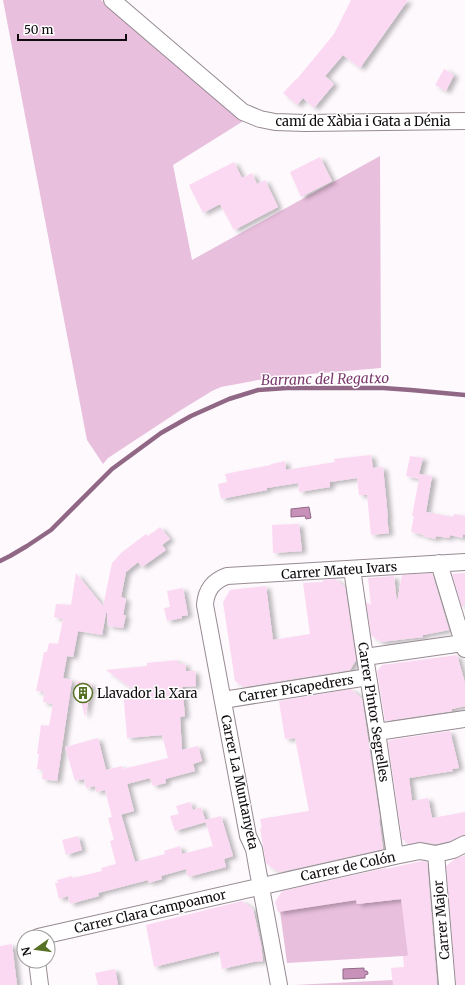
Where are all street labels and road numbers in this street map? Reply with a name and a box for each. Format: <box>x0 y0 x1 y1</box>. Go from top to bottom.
street label: camí de Xàbia i Gata a Dénia <box>275 113 451 130</box>
street label: Carrer Mateu Ivars <box>281 558 398 583</box>
street label: Carrer Pintor Segrelles <box>354 641 393 783</box>
street label: Carrer Picapedrers <box>237 671 355 706</box>
street label: Carrer La Muntanyeta <box>217 713 262 851</box>
street label: Carrer de Colón <box>299 848 397 885</box>
street label: Carrer Major <box>430 879 453 960</box>
street label: Carrer Clara Campoamor <box>72 886 228 937</box>

